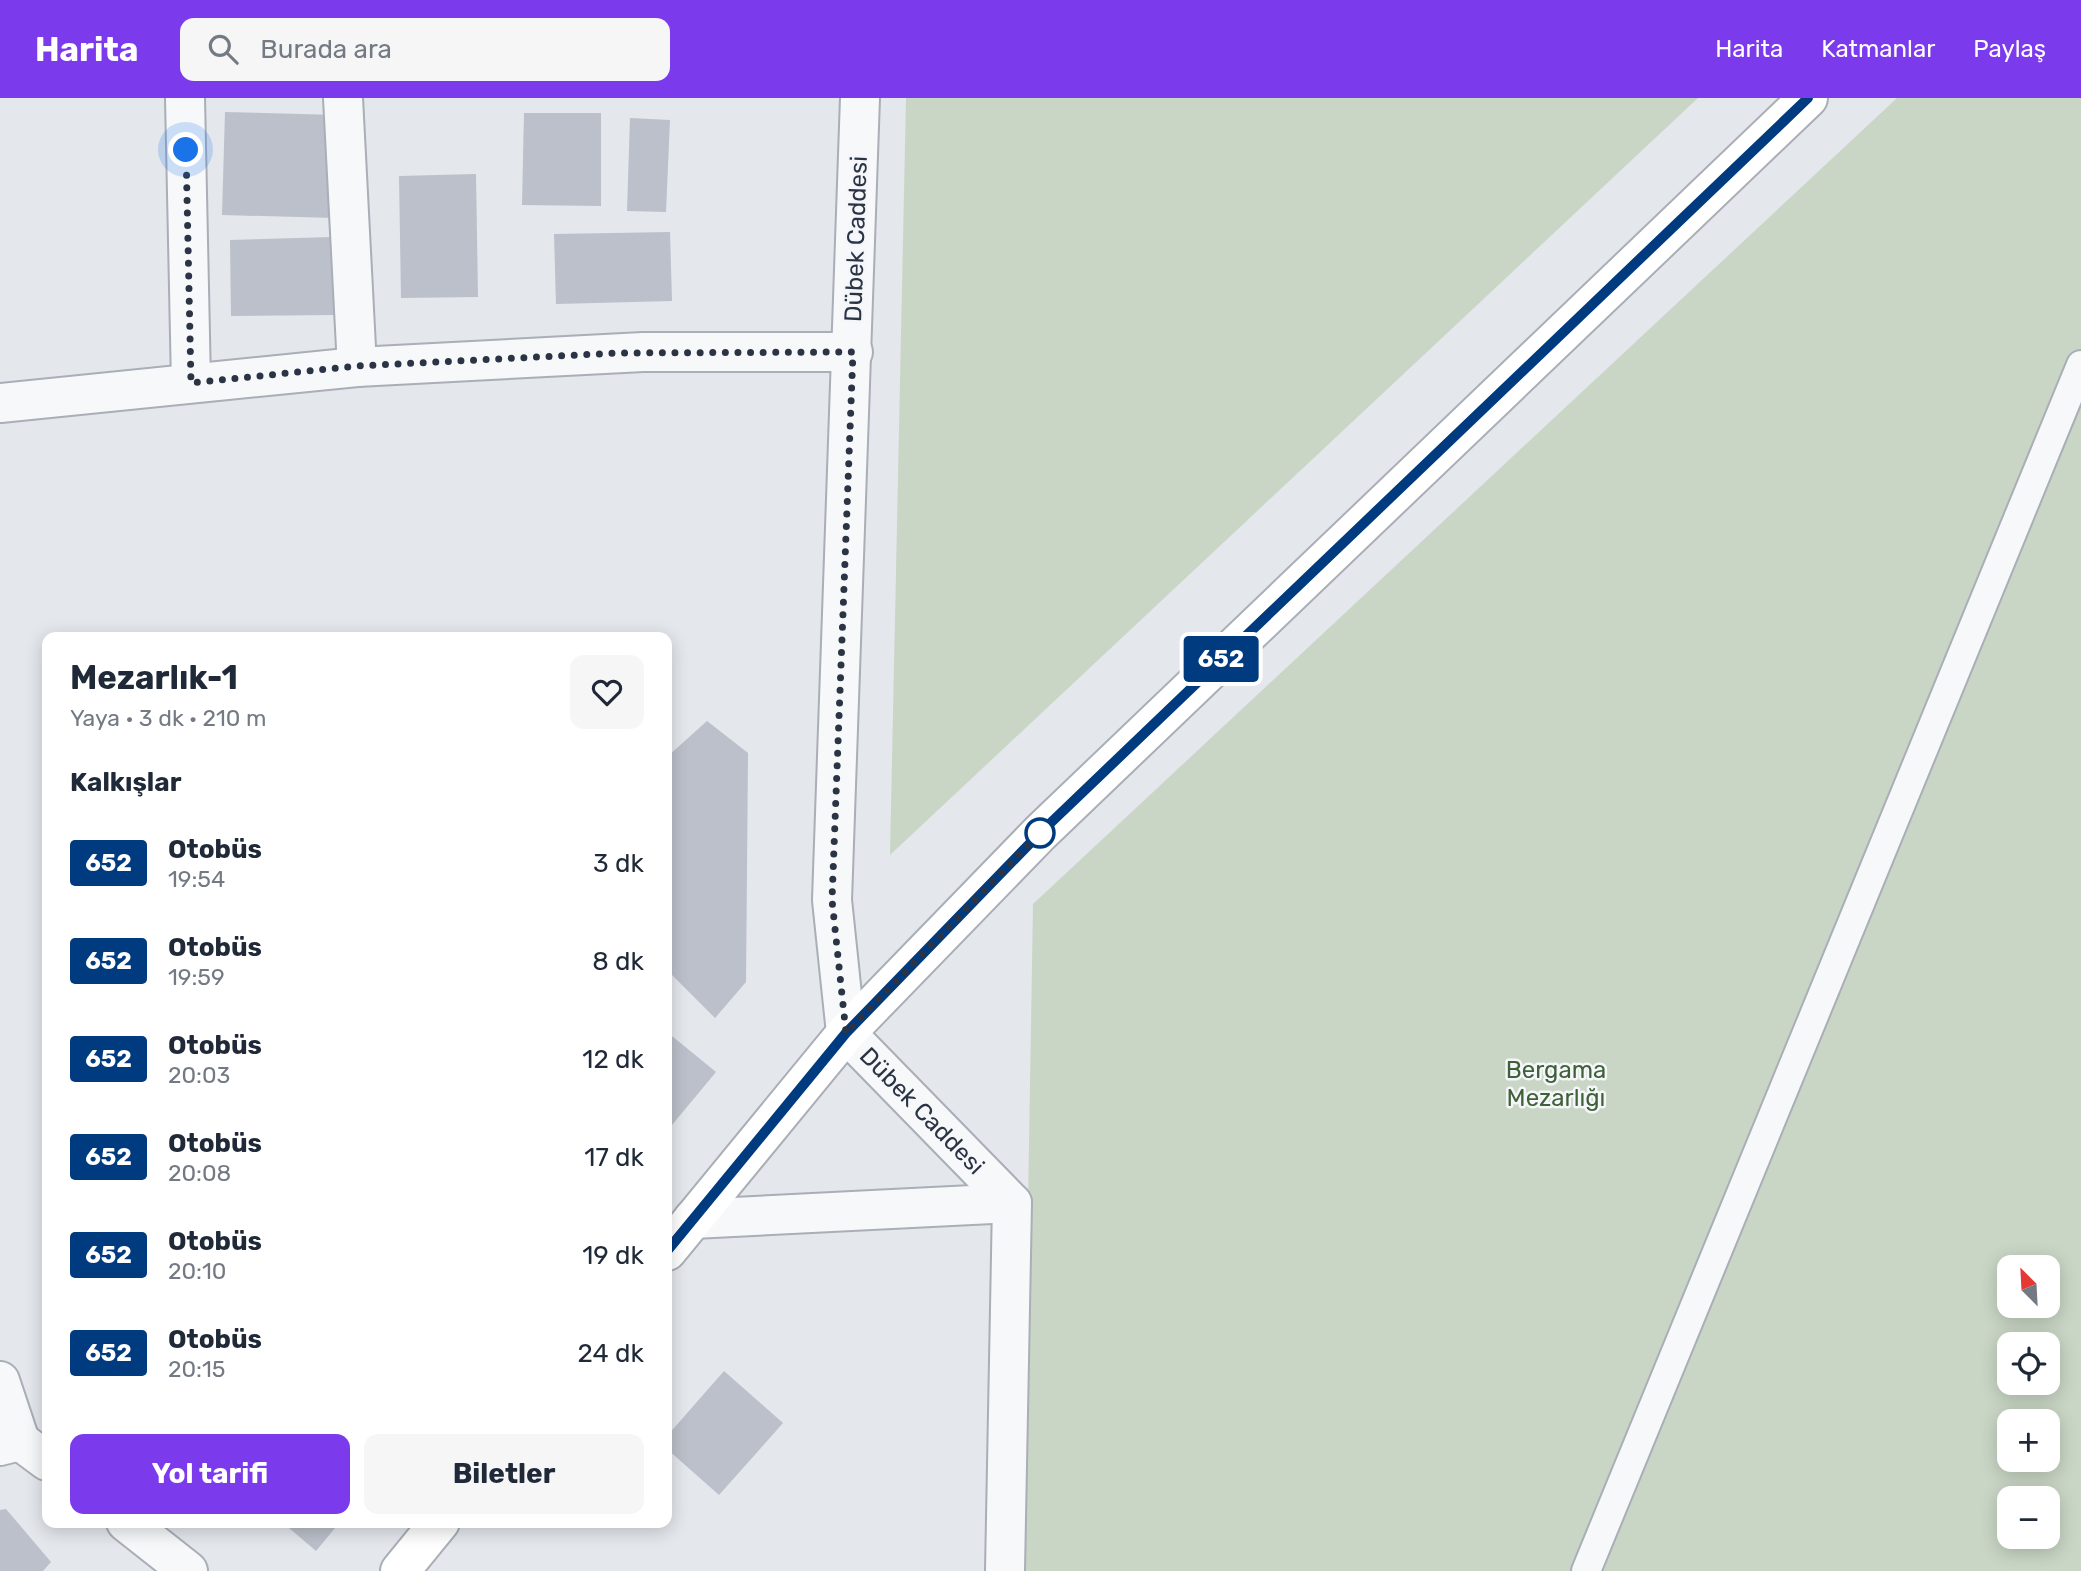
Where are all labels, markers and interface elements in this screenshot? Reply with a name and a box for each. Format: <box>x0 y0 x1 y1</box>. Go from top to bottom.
search box <box>180 18 670 81</box>
text: Harita <box>35 30 138 69</box>
icon: search <box>204 30 242 68</box>
text: Burada ara <box>260 34 392 65</box>
text: Harita <box>1715 35 1783 63</box>
text: Katmanlar <box>1821 35 1935 63</box>
text: Paylaş <box>1973 35 2046 63</box>
your location <box>168 132 203 167</box>
street label: Dübek Caddesi <box>839 156 873 322</box>
line badge: 652 <box>1181 636 1261 682</box>
text: 652 <box>1198 645 1244 673</box>
button: heart <box>570 655 644 729</box>
text: Mezarlık-1 <box>70 658 238 697</box>
text: Yaya · 3 dk · 210 m <box>70 704 267 732</box>
text: Kalkışlar <box>70 767 181 798</box>
unlabelled marker <box>1025 818 1055 848</box>
text: Otobüs <box>168 834 262 865</box>
text: 3 dk <box>593 848 644 879</box>
text: 652 <box>85 849 132 877</box>
text: 19:54 <box>168 865 225 893</box>
text: Otobüs <box>168 932 262 963</box>
text: 8 dk <box>592 946 644 977</box>
text: 652 <box>85 947 132 975</box>
text: 19:59 <box>168 963 225 991</box>
text: Otobüs <box>168 1030 262 1061</box>
street label: Dübek Caddesi <box>854 1042 990 1180</box>
text: 12 dk <box>582 1044 644 1075</box>
text: 652 <box>85 1045 132 1073</box>
park label: Bergama Mezarlığı <box>1506 1056 1606 1112</box>
text: 20:03 <box>168 1061 230 1089</box>
text: Otobüs <box>168 1128 262 1159</box>
text: 17 dk <box>584 1142 644 1173</box>
text: 652 <box>85 1143 132 1171</box>
text: 20:08 <box>168 1159 231 1187</box>
text: Otobüs <box>168 1226 262 1257</box>
text: 19 dk <box>582 1240 644 1271</box>
text: 652 <box>85 1241 132 1269</box>
north arrow <box>1997 1255 2060 1318</box>
map controls <box>1997 1255 2060 1549</box>
text: 20:10 <box>168 1257 226 1285</box>
text: Otobüs <box>168 1324 262 1355</box>
button: locate <box>1997 1332 2060 1395</box>
text: 24 dk <box>578 1338 644 1369</box>
text: 652 <box>85 1339 132 1367</box>
text: 20:15 <box>168 1355 226 1383</box>
button: + <box>1997 1409 2060 1472</box>
button: Yol tarifi <box>70 1434 350 1514</box>
button: Biletler <box>364 1434 644 1514</box>
button: − <box>1997 1486 2060 1549</box>

